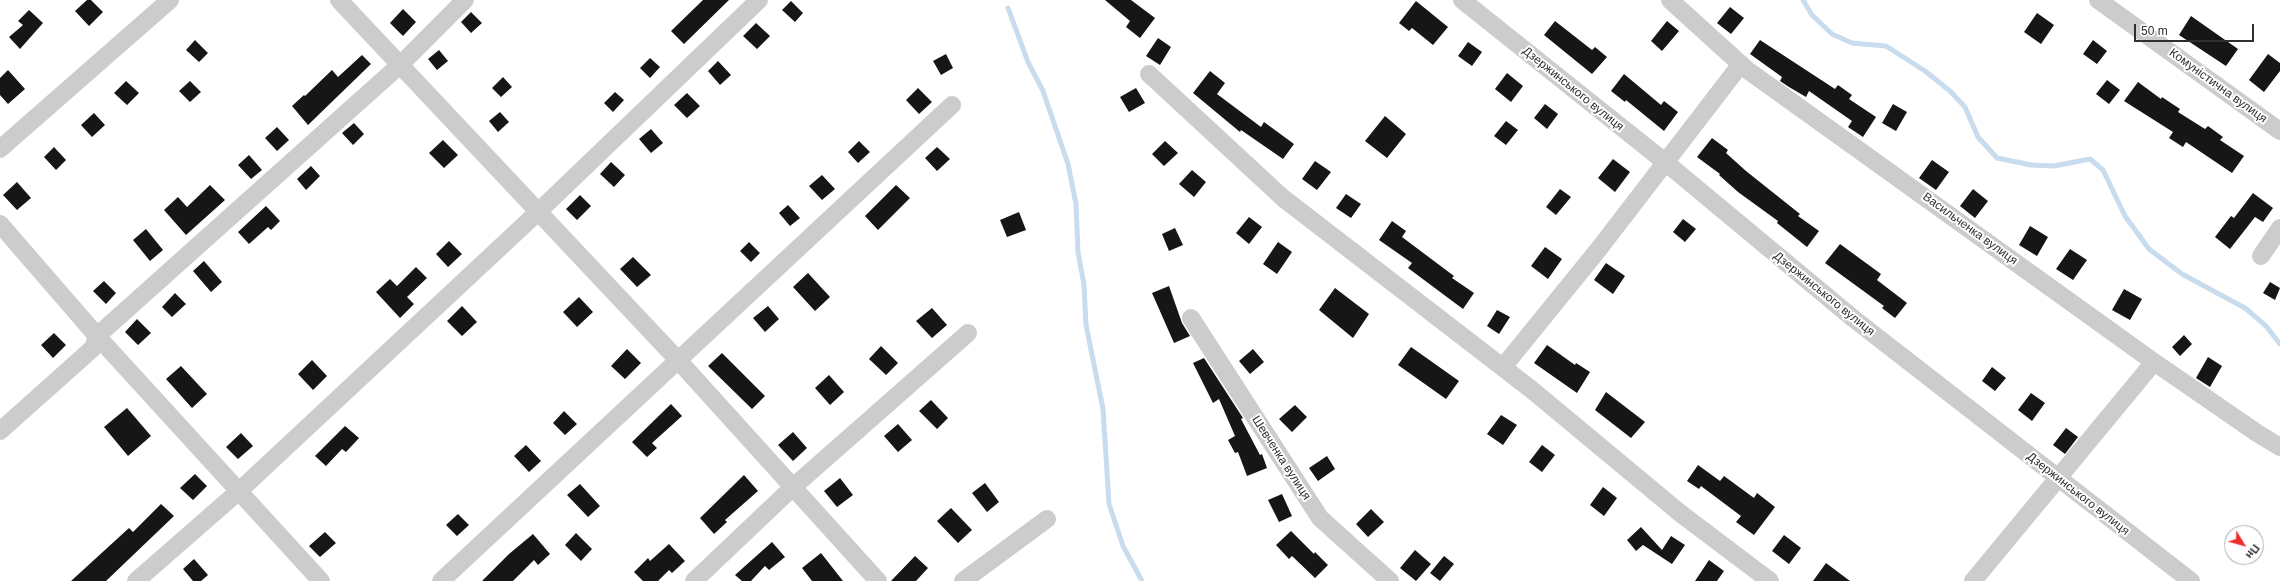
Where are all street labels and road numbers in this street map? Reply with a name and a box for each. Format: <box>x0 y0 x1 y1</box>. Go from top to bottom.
street label: Дзержинського вулиця <box>1520 44 1626 134</box>
street label: Комуністична вулиця <box>2166 46 2270 126</box>
street label: Васильченка вулиця <box>1920 190 2020 268</box>
street label: Дзержинського вулиця <box>1771 249 1877 339</box>
street label: Шевченка вулиця <box>1248 413 1314 503</box>
street label: Дзержинського вулиця <box>2024 450 2132 538</box>

